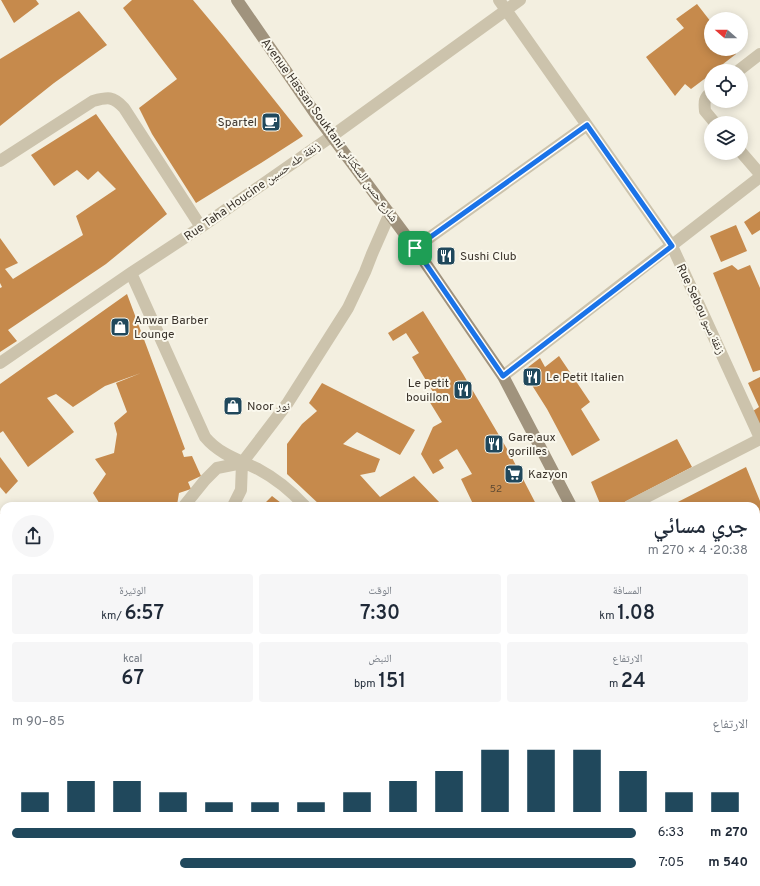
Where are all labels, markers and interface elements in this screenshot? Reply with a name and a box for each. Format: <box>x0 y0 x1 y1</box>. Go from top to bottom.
north arrow <box>704 12 748 56</box>
map controls <box>704 12 748 160</box>
street label: Avenue Hassan Souktani شارع حسن السكتاني <box>256 35 401 226</box>
button: locate <box>704 64 748 108</box>
cafe icon: Spartel <box>260 111 282 133</box>
place label: Spartel <box>218 115 257 131</box>
button: layers <box>704 116 748 160</box>
street label: Rue Taha Houcine زنقة طه حسين <box>181 138 324 245</box>
pin <box>398 231 432 265</box>
icon: arrive <box>404 237 426 259</box>
restaurant icon: Sushi Club <box>435 245 457 267</box>
place label: Sushi Club <box>460 249 517 265</box>
street label: Rue Sebou زنقة سبو <box>672 262 728 358</box>
place label: Anwar Barber Lounge <box>134 313 209 343</box>
shop icon: Anwar Barber Lounge <box>109 316 131 338</box>
restaurant icon: Le Petit Italien <box>521 366 543 388</box>
place label: Le Petit Italien <box>546 370 624 386</box>
place label: Le petit bouillon <box>406 376 449 406</box>
restaurant icon: Le petit bouillon <box>452 379 474 401</box>
shop icon: Noor نور <box>222 395 244 417</box>
place label: Noor نور <box>247 399 290 415</box>
place label: Gare aux gorilles <box>508 430 556 460</box>
restaurant icon: Gare aux gorilles <box>483 433 505 455</box>
supermarket icon: Kazyon <box>503 463 525 485</box>
place label: Kazyon <box>528 467 568 483</box>
house number: 52 <box>490 483 502 496</box>
text: جري مسائي <box>653 514 748 541</box>
button: share <box>12 515 54 557</box>
text: 20:38 · 4 × 270 m <box>648 543 748 559</box>
text: الوتيرة <box>119 584 146 598</box>
text: الوقت <box>368 584 392 598</box>
text: المسافة <box>613 584 642 598</box>
text: 6:57 <box>124 601 164 627</box>
text: 7:30 <box>360 601 400 627</box>
text: 1.08 <box>617 601 655 627</box>
text: /km <box>101 609 124 623</box>
text: km <box>599 609 617 623</box>
text: kcal <box>123 652 142 666</box>
text: النبض <box>368 652 392 666</box>
text: الارتفاع <box>612 652 642 666</box>
text: 67 <box>121 666 144 692</box>
text: 151 <box>378 669 406 695</box>
text: 24 <box>621 669 646 695</box>
text: bpm <box>354 677 378 691</box>
text: m <box>609 677 621 691</box>
text: 85–90 m <box>12 714 65 730</box>
text: الارتفاع <box>713 717 748 733</box>
text: 6:33 <box>658 825 684 841</box>
text: 270 m <box>710 825 748 841</box>
text: 7:05 <box>658 855 684 871</box>
text: 540 m <box>708 855 748 871</box>

